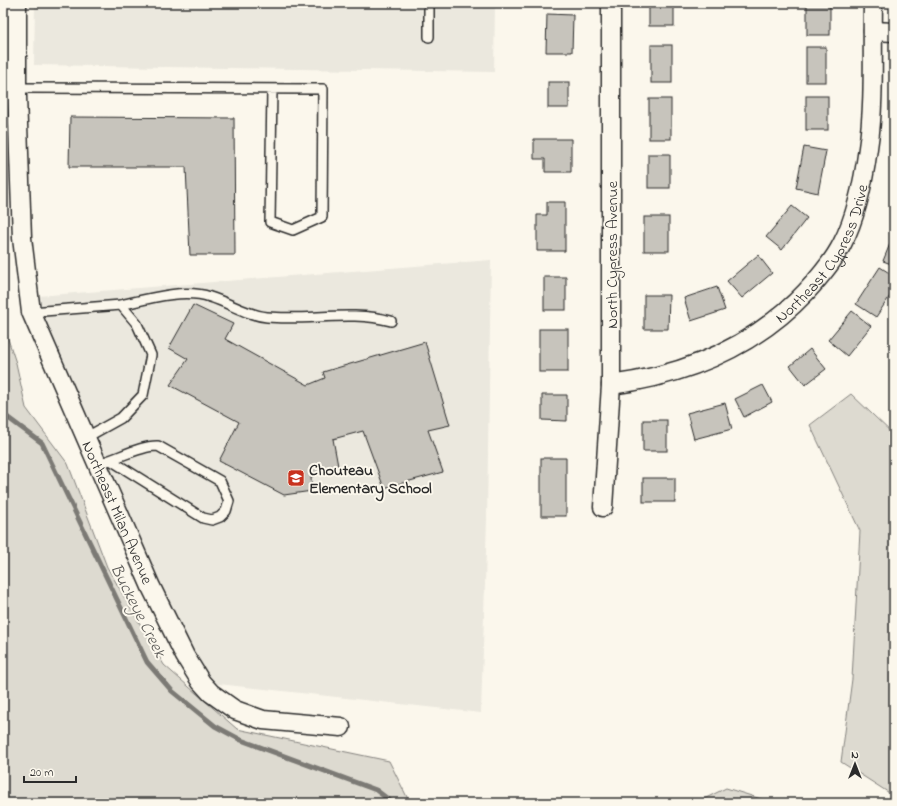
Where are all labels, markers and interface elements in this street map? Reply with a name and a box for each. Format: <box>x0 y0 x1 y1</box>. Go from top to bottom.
street label: North Cypress Avenue <box>601 180 625 329</box>
street label: Northeast Cypress Drive <box>770 181 876 330</box>
street label: Northeast Milan Avenue <box>75 437 159 589</box>
place label: Chouteau Elementary School <box>309 459 432 502</box>
school or university icon: Chouteau Elementary School <box>286 468 306 488</box>
water label: Buckeye Creek <box>102 559 173 664</box>
north arrow <box>835 744 875 784</box>
text: N <box>851 747 859 763</box>
scale bar <box>24 758 76 784</box>
text: 20 m <box>30 764 53 782</box>

